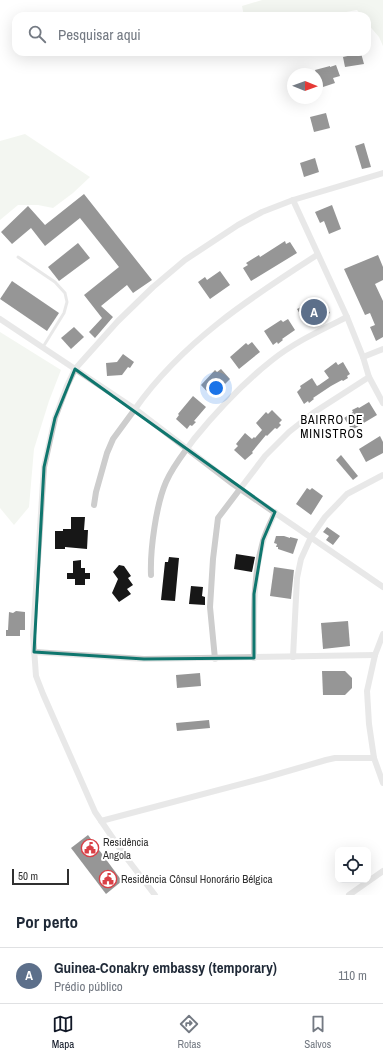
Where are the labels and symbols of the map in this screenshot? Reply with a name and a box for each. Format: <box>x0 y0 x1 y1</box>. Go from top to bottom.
north arrow <box>287 68 323 104</box>
pin: A <box>301 297 327 327</box>
your location <box>206 378 226 398</box>
district label: BAIRRO DE MINISTROS <box>300 412 364 442</box>
place label: Residência Angola <box>102 835 149 862</box>
public building icon: Residência Angola <box>80 838 100 858</box>
scale bar <box>12 867 69 886</box>
public building icon: Residência Cônsul Honorário Bélgica <box>98 869 118 889</box>
place label: Residência Cônsul Honorário Bélgica <box>121 872 272 886</box>

